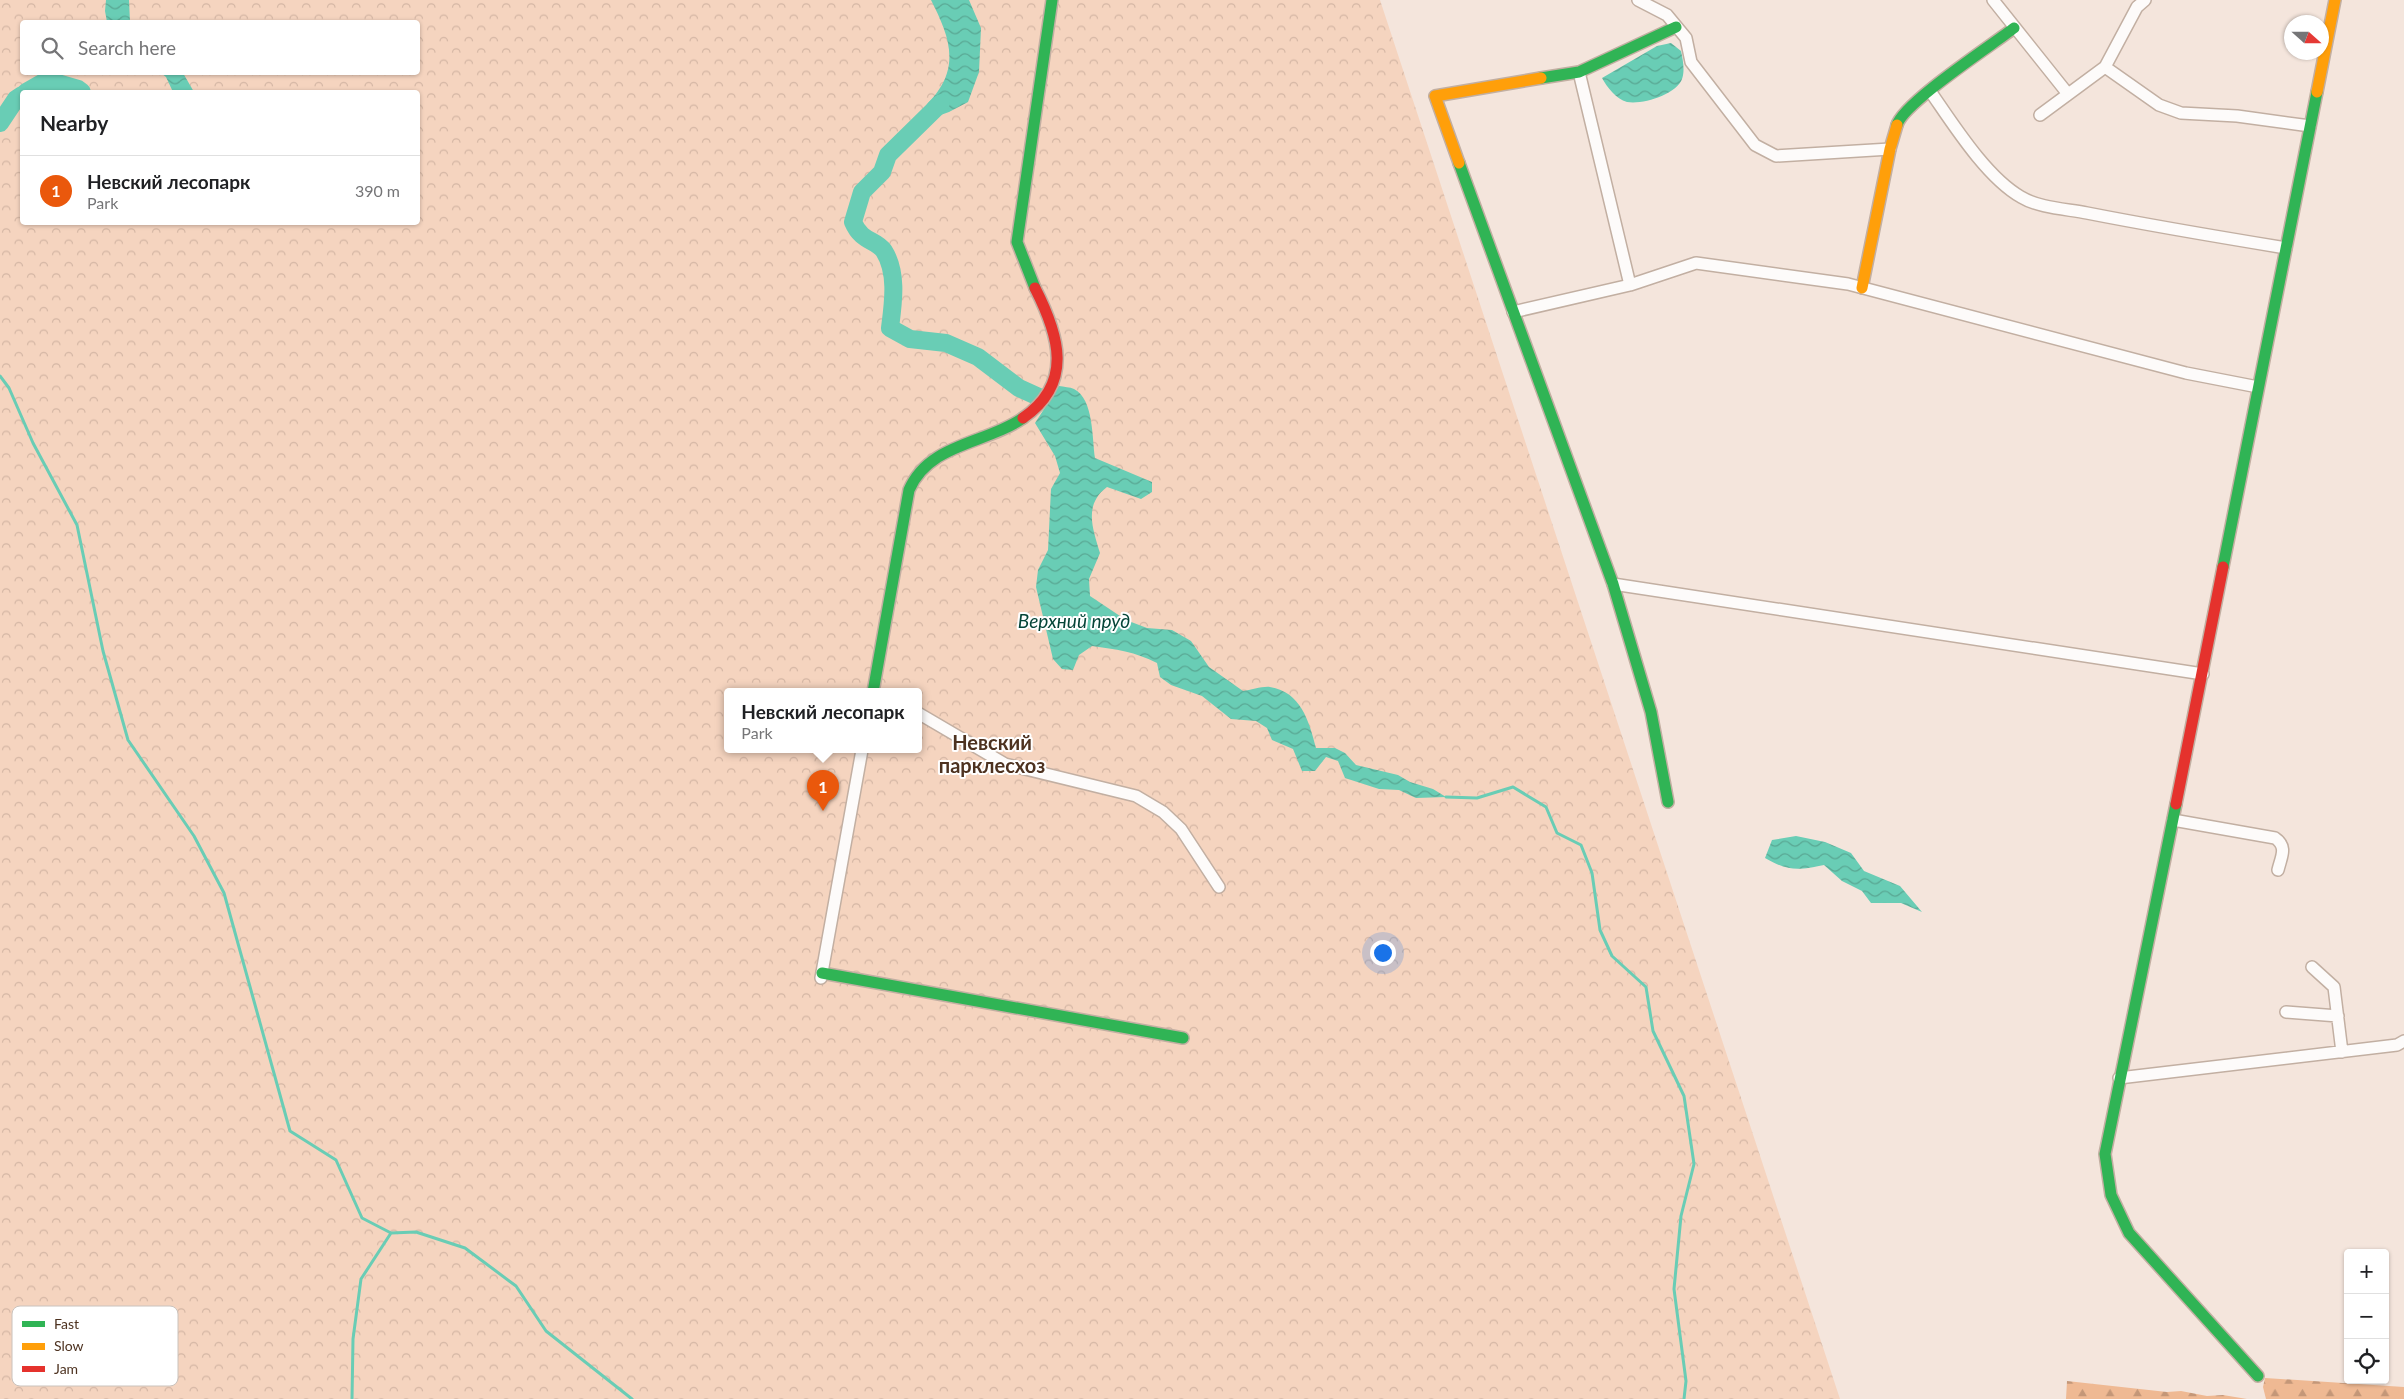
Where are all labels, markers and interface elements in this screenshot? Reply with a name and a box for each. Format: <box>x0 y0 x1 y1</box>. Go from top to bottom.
north arrow <box>2284 15 2329 60</box>
search box <box>20 20 420 75</box>
icon: search <box>38 34 66 62</box>
text: Search here <box>78 36 176 59</box>
text: Nearby <box>40 110 108 135</box>
text: Невский лесопарк <box>87 170 250 193</box>
text: 1 <box>51 181 61 200</box>
text: 390 m <box>355 181 400 200</box>
text: Park <box>87 193 118 212</box>
water label: Верхний пруд <box>1018 609 1130 632</box>
popup <box>724 688 922 753</box>
text: Невский лесопарк <box>741 700 905 723</box>
text: Park <box>741 723 773 742</box>
district label: Невский парклесхоз <box>939 730 1045 777</box>
pin: 1 <box>807 770 839 811</box>
your location <box>1370 940 1396 966</box>
map controls <box>2344 1249 2389 1384</box>
button: + <box>2344 1249 2389 1294</box>
button: − <box>2344 1294 2389 1339</box>
legend <box>12 1306 178 1386</box>
text: Fast <box>54 1315 79 1332</box>
text: Slow <box>54 1337 84 1354</box>
button: locate <box>2344 1339 2389 1384</box>
text: Jam <box>54 1360 78 1377</box>

